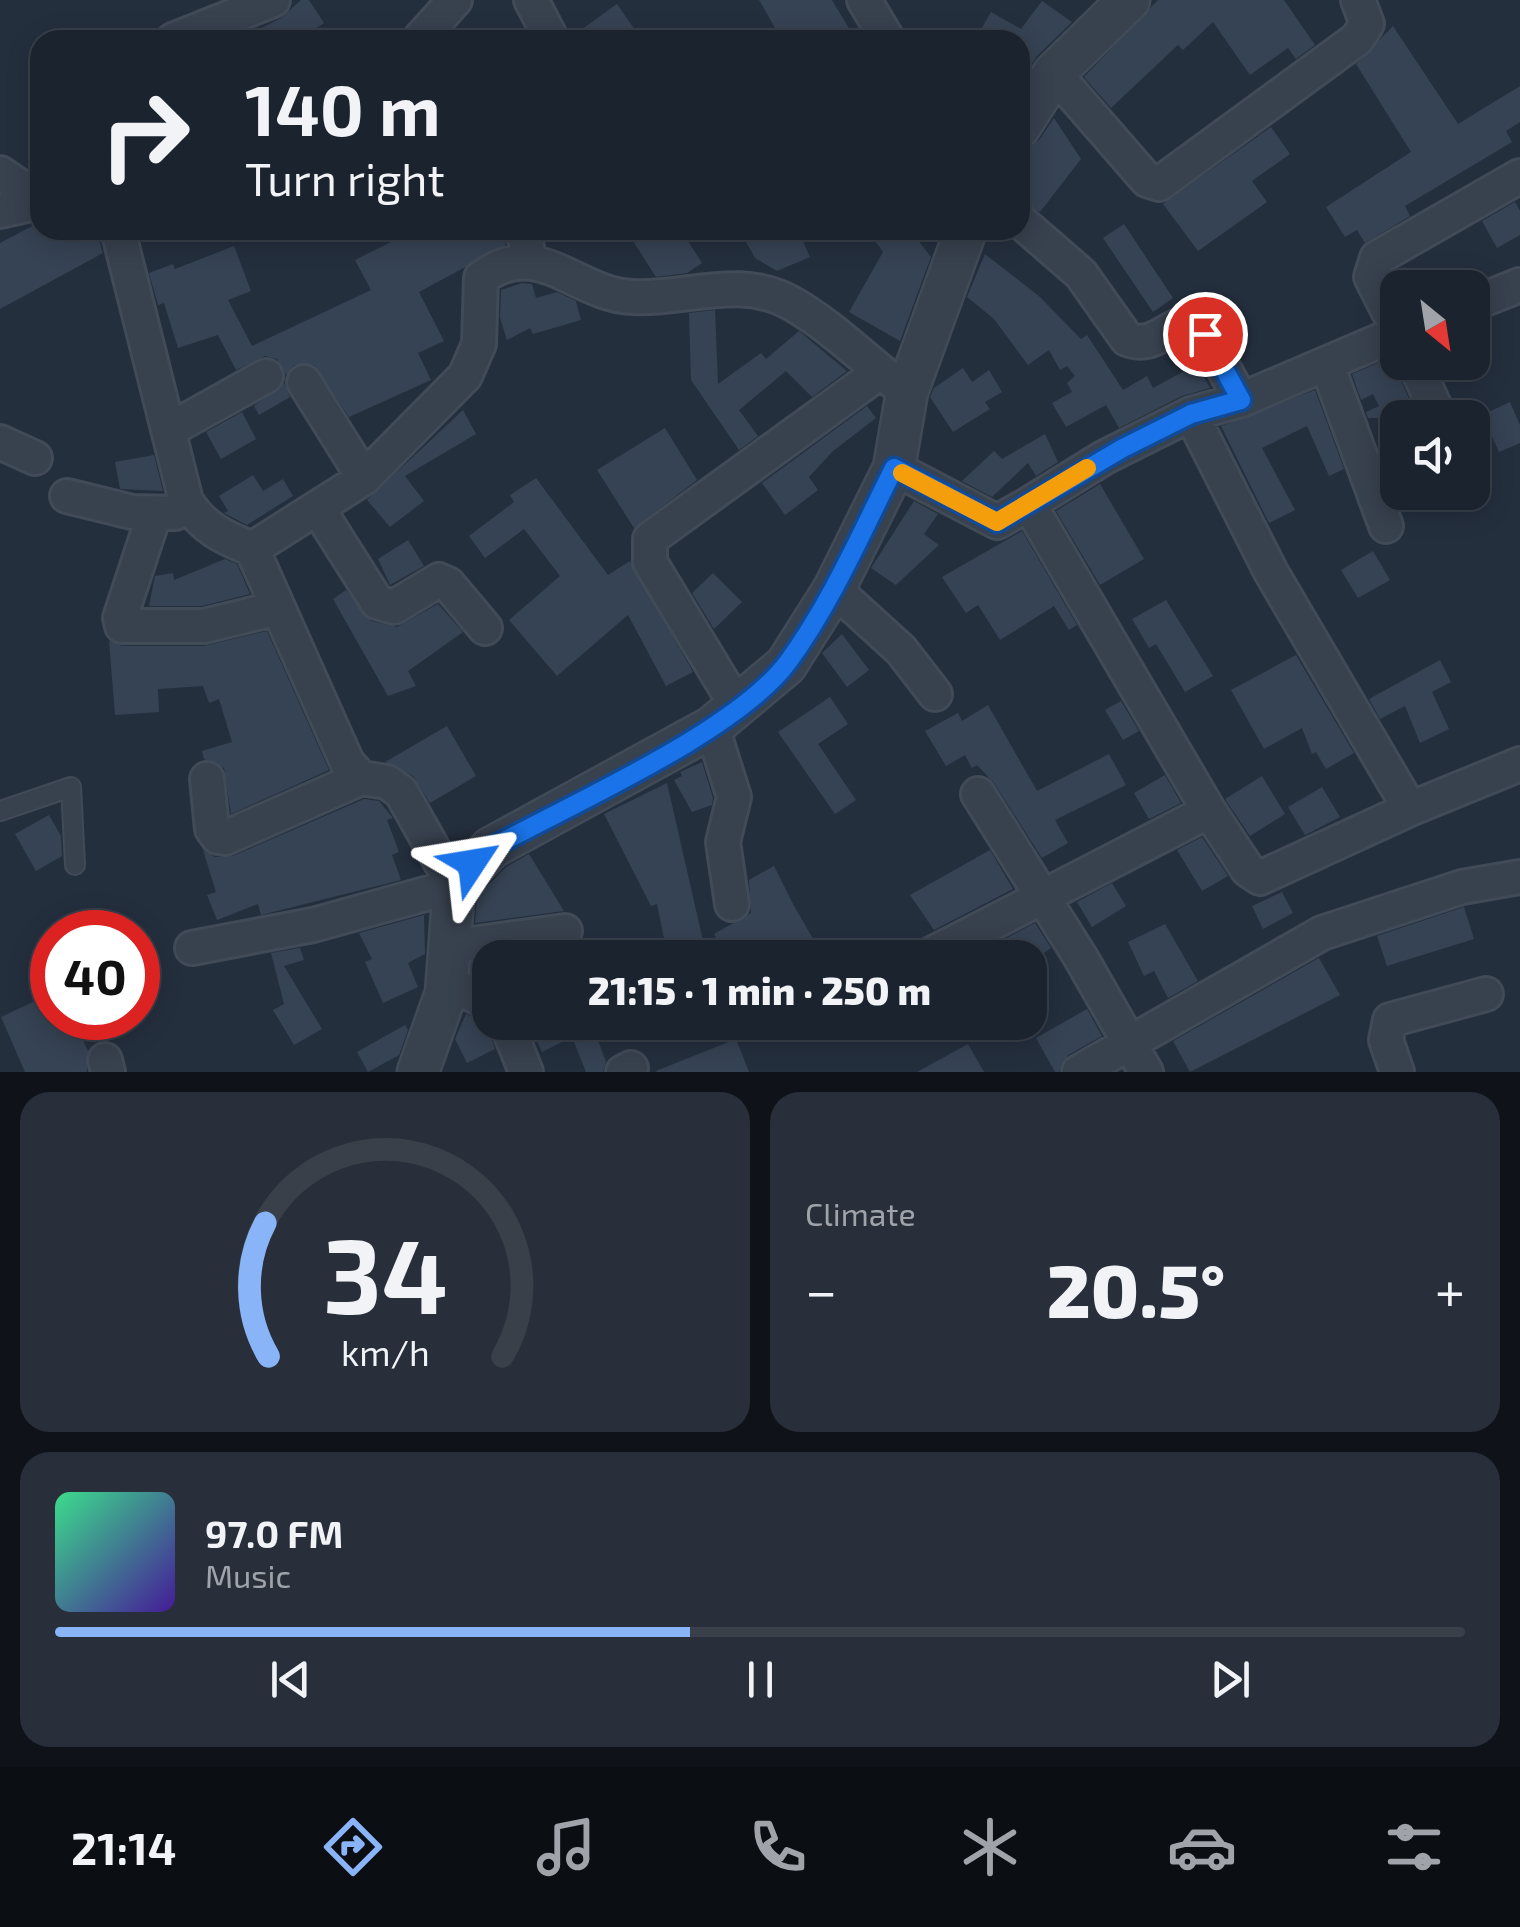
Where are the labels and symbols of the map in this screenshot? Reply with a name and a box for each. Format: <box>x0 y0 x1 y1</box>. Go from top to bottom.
north arrow <box>1380 270 1490 380</box>
pin <box>1163 292 1248 377</box>
position arrow <box>420 811 524 915</box>
speed limit sign: 40 <box>30 910 160 1040</box>

